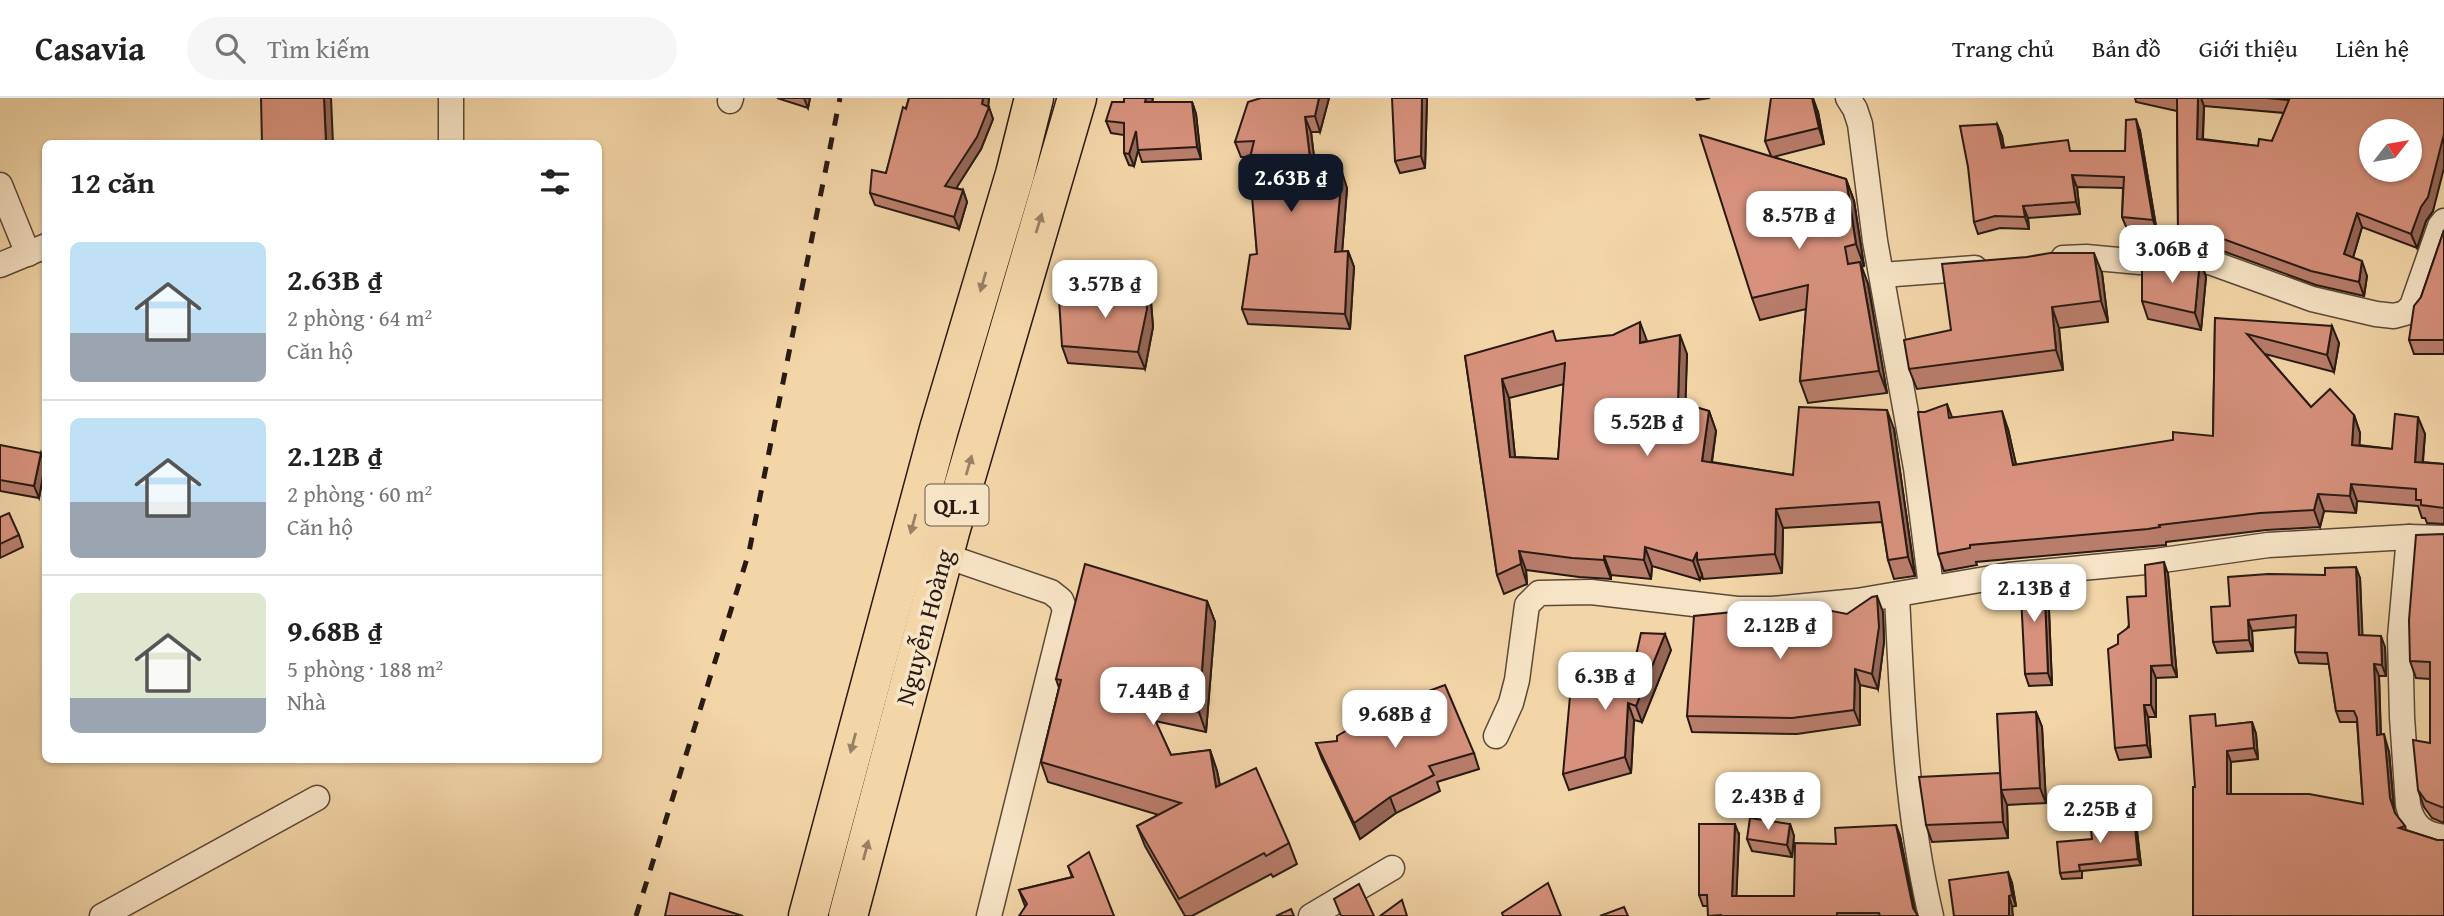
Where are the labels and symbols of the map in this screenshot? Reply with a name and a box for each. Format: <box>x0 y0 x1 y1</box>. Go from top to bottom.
north arrow <box>2359 119 2422 182</box>
pin: 2.63B ₫ <box>1226 155 1356 214</box>
pin: 8.57B ₫ <box>1734 192 1864 251</box>
one-way arrow <box>1035 212 1045 233</box>
pin: 3.06B ₫ <box>2107 226 2237 285</box>
pin: 3.57B ₫ <box>1040 260 1170 320</box>
one-way arrow <box>977 271 987 292</box>
pin: 5.52B ₫ <box>1582 398 1712 458</box>
one-way arrow <box>964 453 975 475</box>
road number: QL.1 <box>926 484 988 526</box>
one-way arrow <box>908 514 918 535</box>
street label: Nguyễn Hoàng <box>884 545 964 709</box>
pin: 2.13B ₫ <box>1969 564 2099 624</box>
pin: 2.12B ₫ <box>1715 602 1845 661</box>
pin: 6.3B ₫ <box>1548 652 1662 712</box>
pin: 7.44B ₫ <box>1088 668 1218 727</box>
pin: 9.68B ₫ <box>1330 690 1460 750</box>
one-way arrow <box>848 733 858 754</box>
pin: 2.43B ₫ <box>1703 772 1833 832</box>
pin: 2.25B ₫ <box>2035 786 2165 845</box>
one-way arrow <box>861 839 872 861</box>

